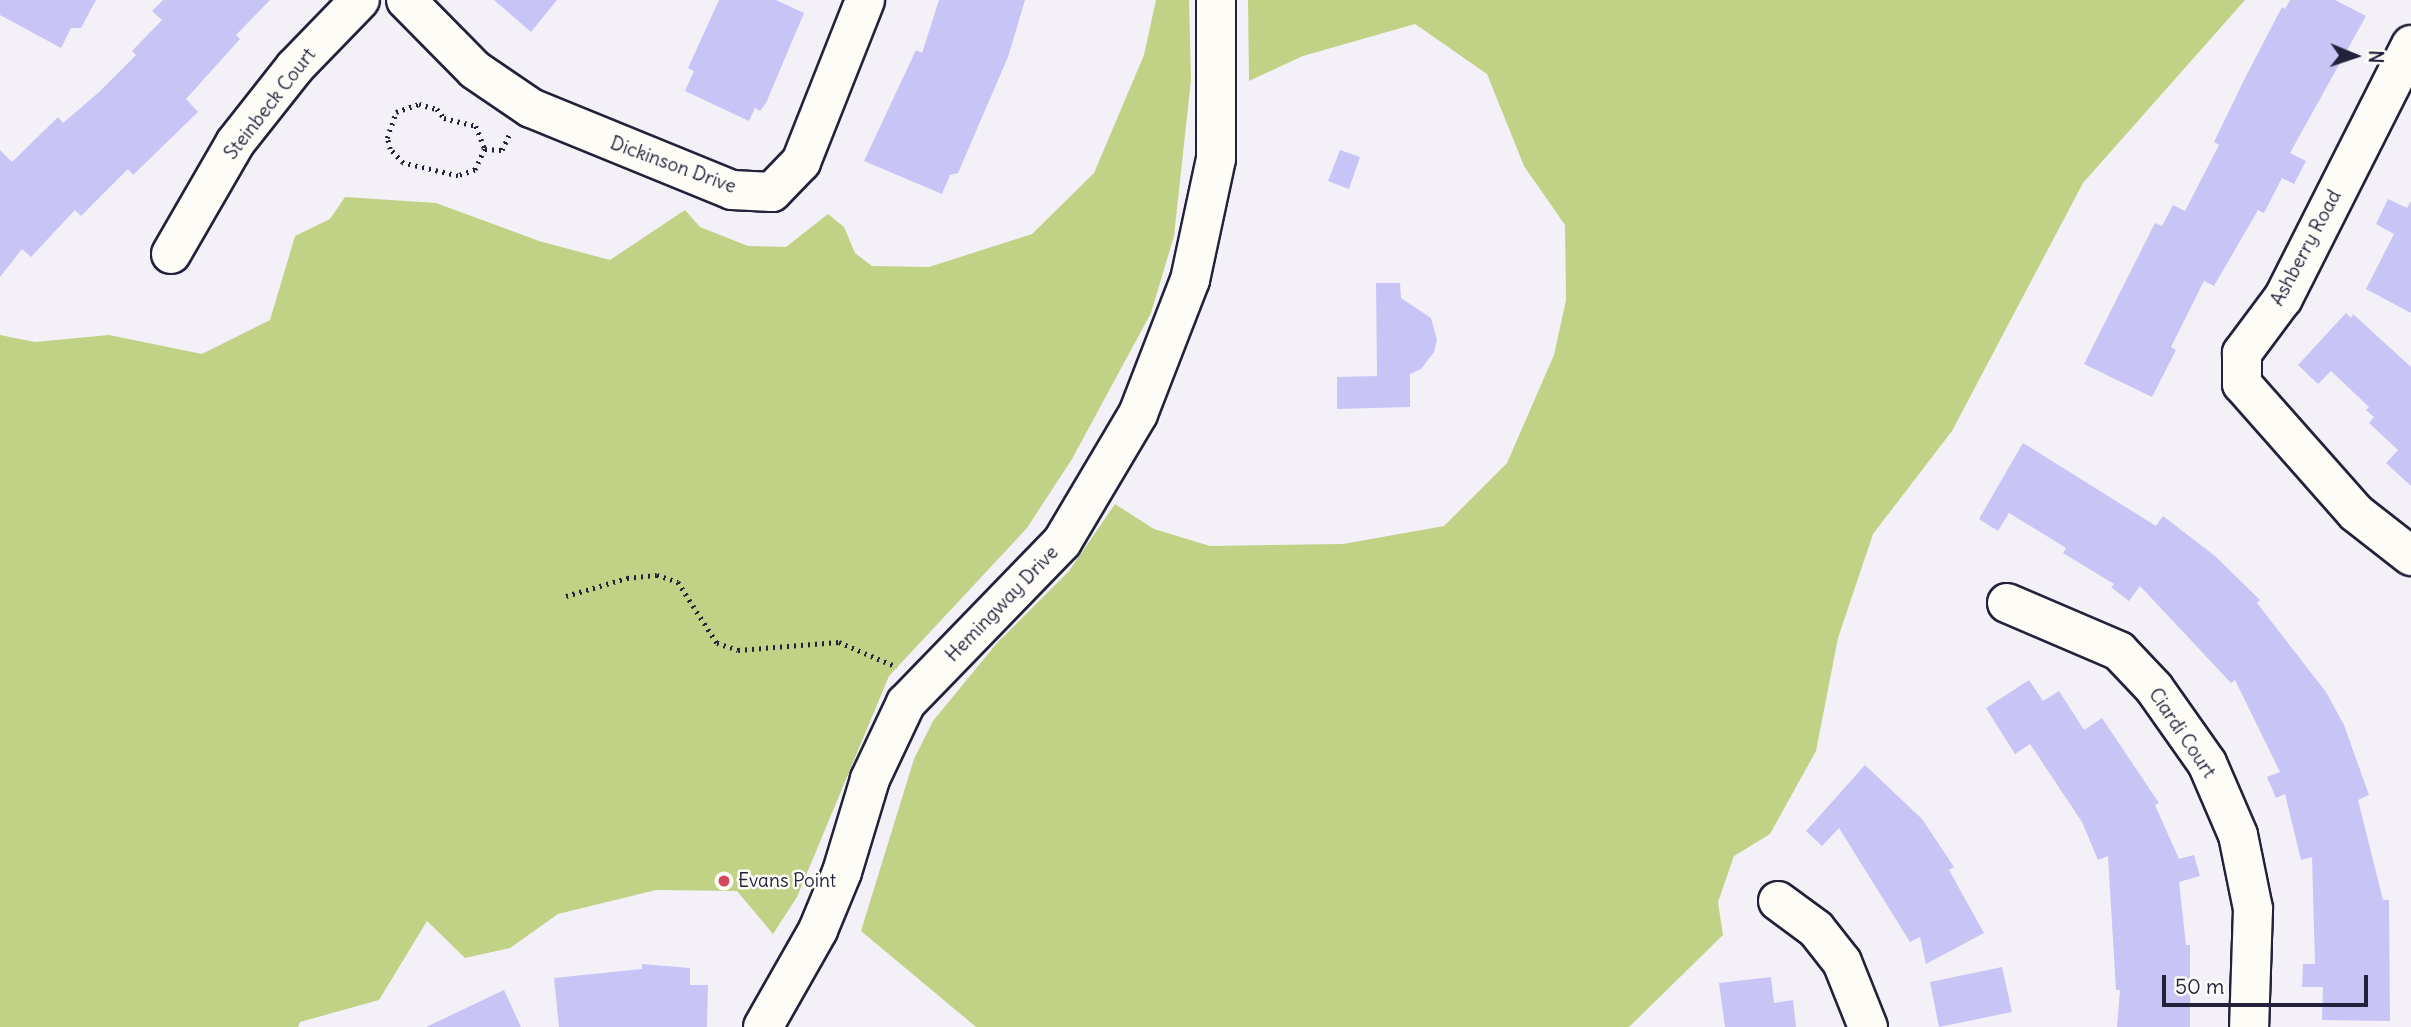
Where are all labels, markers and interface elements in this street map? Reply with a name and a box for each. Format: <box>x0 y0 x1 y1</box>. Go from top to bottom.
north arrow <box>2320 21 2390 91</box>
street label: Steinbeck Court <box>220 44 320 164</box>
text: N <box>2364 50 2388 64</box>
street label: Dickinson Drive <box>607 132 739 198</box>
street label: Ashberry Road <box>2266 186 2346 310</box>
street label: Hemingway Drive <box>941 541 1063 667</box>
street label: Ciardi Court <box>2144 684 2220 782</box>
place label: Evans Point <box>738 870 836 892</box>
marker: Evans Point <box>716 873 732 889</box>
scale bar <box>2166 960 2372 1004</box>
text: 50 m <box>2175 973 2224 1000</box>

